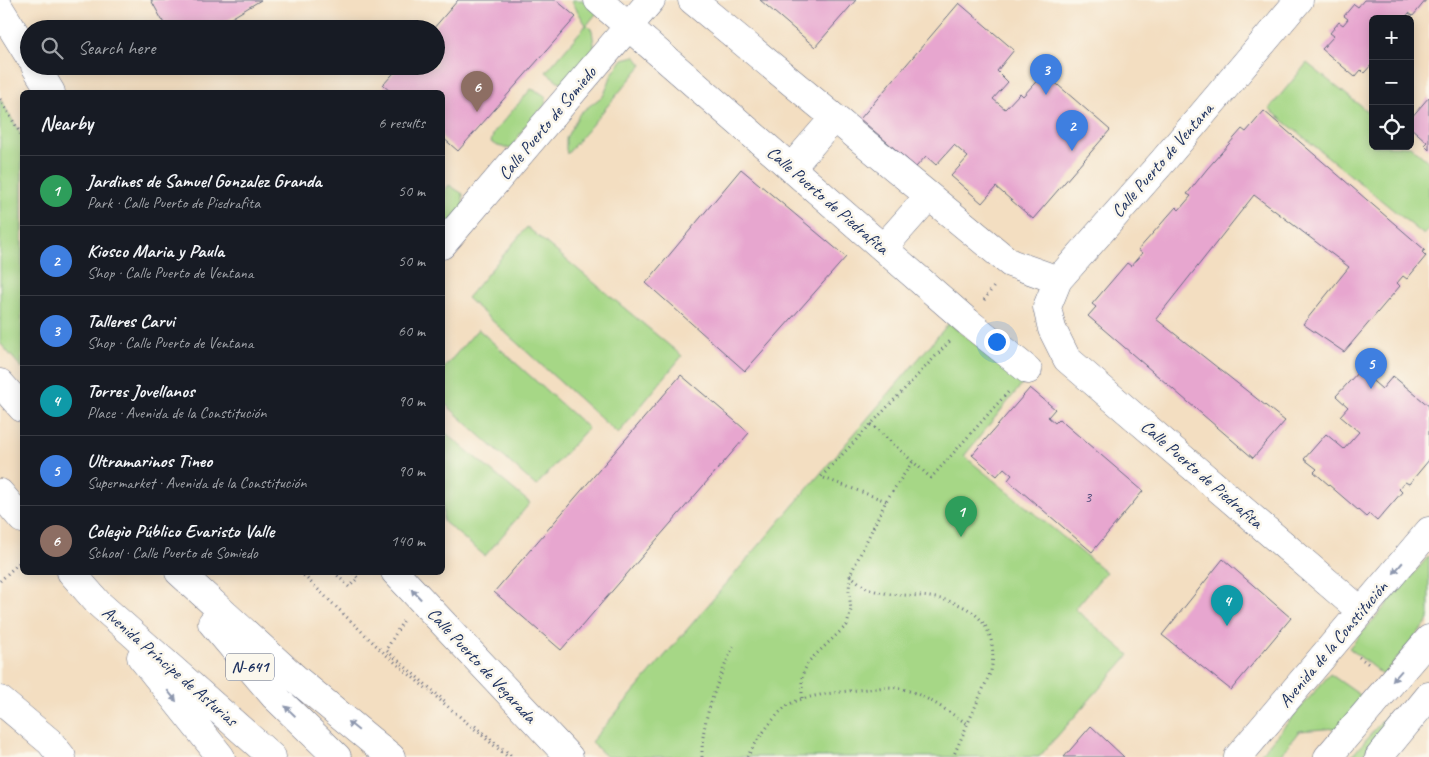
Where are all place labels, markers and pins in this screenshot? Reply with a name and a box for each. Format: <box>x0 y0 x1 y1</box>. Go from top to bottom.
pin: 3 <box>1030 54 1062 95</box>
pin: 6 <box>461 71 493 112</box>
pin: 2 <box>1056 110 1088 151</box>
pin: 5 <box>1355 348 1387 389</box>
pin: 1 <box>945 496 977 537</box>
pin: 4 <box>1211 585 1243 626</box>

